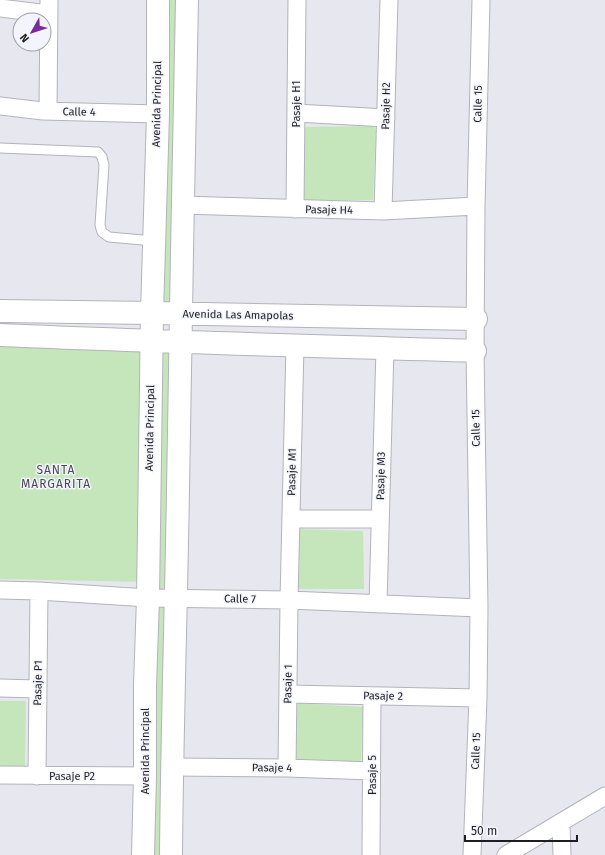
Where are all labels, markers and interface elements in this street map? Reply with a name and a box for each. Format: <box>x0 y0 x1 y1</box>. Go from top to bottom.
north arrow <box>12 12 52 52</box>
text: N <box>17 31 32 45</box>
street label: Avenida Principal <box>150 61 164 147</box>
street label: Pasaje H1 <box>290 81 303 127</box>
street label: Pasaje H2 <box>379 82 393 130</box>
street label: Calle 15 <box>471 85 485 123</box>
street label: Calle 4 <box>62 105 96 119</box>
street label: Pasaje H4 <box>305 203 353 217</box>
street label: Avenida Las Amapolas <box>182 308 294 322</box>
street label: Avenida Principal <box>143 385 157 471</box>
street label: Calle 15 <box>469 409 483 447</box>
street label: Pasaje M1 <box>285 448 299 496</box>
street label: Pasaje M3 <box>374 452 388 500</box>
district label: SANTA MARGARITA <box>21 463 91 491</box>
street label: Calle 7 <box>224 592 256 606</box>
street label: Pasaje P1 <box>31 660 45 706</box>
street label: Pasaje 1 <box>281 664 295 704</box>
street label: Pasaje 2 <box>363 689 403 703</box>
street label: Avenida Principal <box>139 708 152 794</box>
street label: Calle 15 <box>469 732 483 770</box>
street label: Pasaje 5 <box>366 754 379 795</box>
street label: Pasaje 4 <box>252 761 292 775</box>
street label: Pasaje P2 <box>49 770 95 783</box>
scale bar <box>465 817 577 843</box>
text: 50 m <box>471 824 497 838</box>

